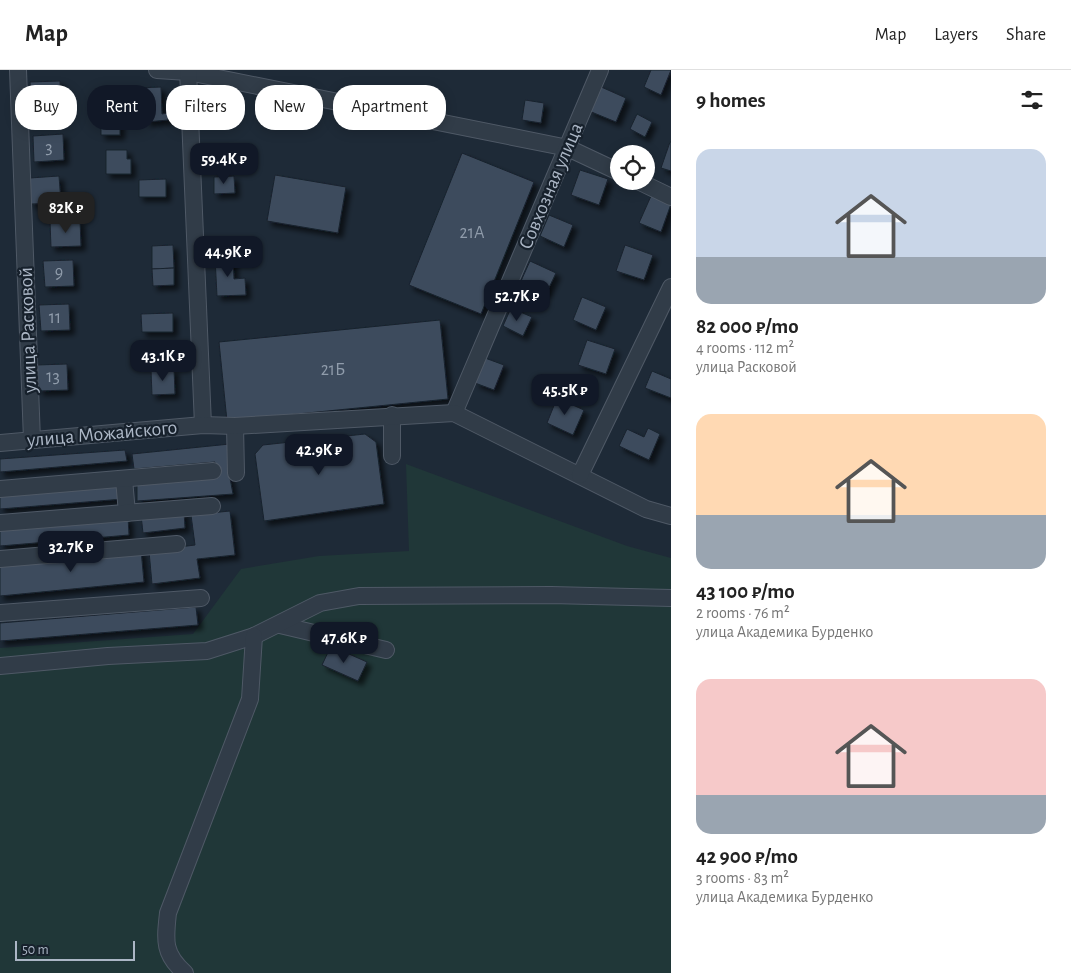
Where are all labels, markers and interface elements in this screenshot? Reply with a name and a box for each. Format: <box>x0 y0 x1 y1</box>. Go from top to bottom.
text: Map <box>25 22 68 46</box>
text: Map <box>875 26 906 44</box>
text: Layers <box>934 26 978 44</box>
text: Share <box>1006 26 1046 44</box>
chip: Buy <box>15 85 77 130</box>
chip: Rent <box>87 85 156 130</box>
chip: Filters <box>166 85 245 130</box>
chip: New <box>255 85 323 130</box>
chip: Apartment <box>333 85 446 130</box>
icon: filters <box>1018 86 1046 114</box>
text: 9 homes <box>696 90 766 111</box>
street label: Совхозная улица <box>515 120 587 252</box>
house number: 3 <box>45 139 53 157</box>
pin: 59.4K ₽ <box>178 142 270 185</box>
map controls <box>610 145 655 190</box>
button: locate <box>610 145 655 190</box>
text: 59.4K ₽ <box>201 151 247 167</box>
icon: home <box>826 181 916 271</box>
pin: 82K ₽ <box>31 191 101 234</box>
text: 82K ₽ <box>49 200 83 216</box>
house number: 21А <box>460 224 485 242</box>
pin: 44.9K ₽ <box>182 236 274 278</box>
text: 44.9K ₽ <box>205 244 251 260</box>
house number: 9 <box>55 264 63 282</box>
street label: улица Расковой <box>16 267 40 394</box>
pin: 52.7K ₽ <box>471 280 563 322</box>
text: 52.7K ₽ <box>495 288 539 304</box>
house number: 11 <box>49 309 61 327</box>
text: 82 000 ₽/mo <box>696 316 799 337</box>
pin: 43.1K ₽ <box>117 340 209 382</box>
text: 4 rooms · 112 m² <box>696 340 794 356</box>
text: 43.1K ₽ <box>141 348 185 364</box>
text: улица Расковой <box>696 359 797 375</box>
house number: 21Б <box>321 361 345 379</box>
house number: 13 <box>46 368 60 386</box>
pin: 45.5K ₽ <box>519 374 611 416</box>
text: 45.5K ₽ <box>543 382 587 398</box>
street label: улица Можайского <box>25 417 178 451</box>
pin: 42.9K ₽ <box>273 434 365 476</box>
text: 42.9K ₽ <box>296 442 342 458</box>
icon: home <box>826 446 916 536</box>
pin: 32.7K ₽ <box>25 530 117 573</box>
text: 32.7K ₽ <box>49 539 93 555</box>
text: 43 100 ₽/mo <box>696 581 795 602</box>
text: 2 rooms · 76 m² <box>696 605 790 621</box>
pin: 47.6K ₽ <box>298 622 390 664</box>
text: улица Академика Бурденко <box>696 624 873 640</box>
text: 47.6K ₽ <box>321 630 367 646</box>
icon: home <box>826 711 916 801</box>
text: 42 900 ₽/mo <box>696 846 798 867</box>
text: 3 rooms · 83 m² <box>696 870 789 886</box>
text: улица Академика Бурденко <box>696 889 873 905</box>
scale bar <box>15 938 135 961</box>
text: 50 m <box>22 943 49 957</box>

